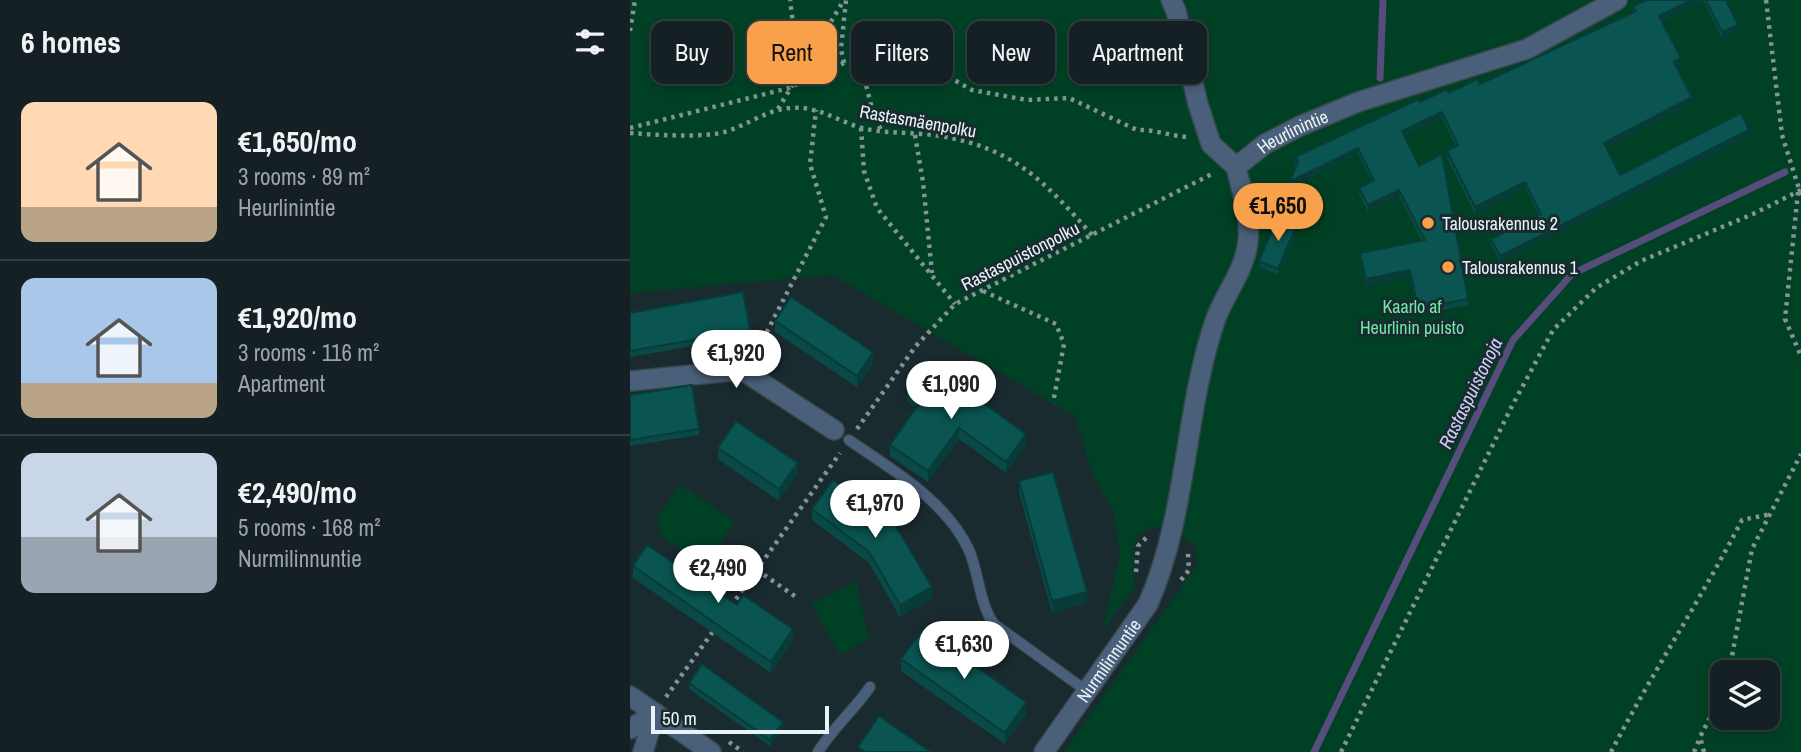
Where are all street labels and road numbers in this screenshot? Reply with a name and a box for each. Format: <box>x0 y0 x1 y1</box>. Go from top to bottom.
street label: Rastasmäenpolku <box>858 98 978 144</box>
street label: Heurlinintie <box>1251 103 1332 159</box>
street label: Rastaspuistonpolku <box>957 215 1083 297</box>
street label: Nurmilinnuntie <box>1070 614 1146 707</box>

